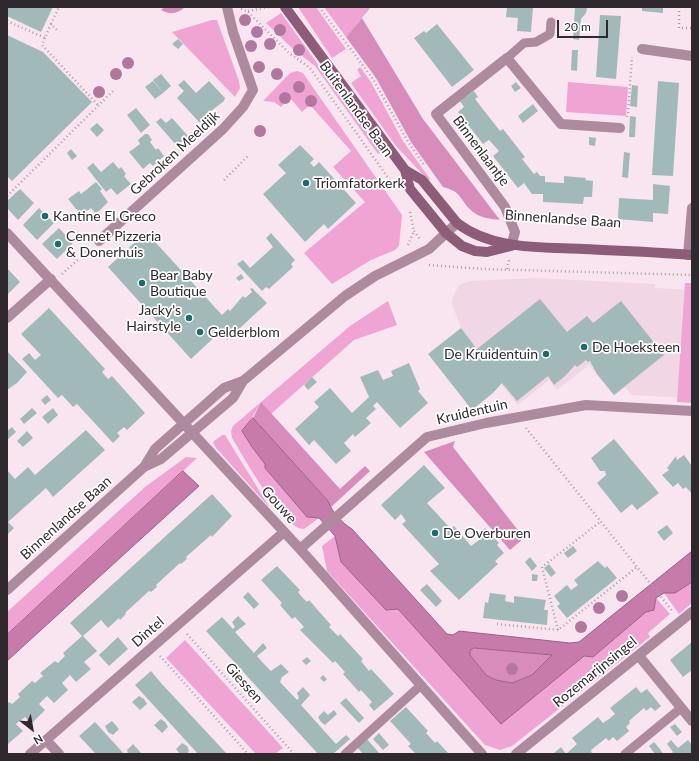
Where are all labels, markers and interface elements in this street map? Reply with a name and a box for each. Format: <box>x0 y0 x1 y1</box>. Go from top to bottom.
scale bar <box>559 12 610 38</box>
text: 20 m <box>564 19 591 34</box>
street label: Buitenlandse Baan <box>316 58 396 160</box>
street label: Gebroken Meeldijk <box>127 107 223 199</box>
street label: Binnenlaantje <box>449 112 513 190</box>
place label: Triomfatorkerk <box>314 175 405 191</box>
marker: Triomfatorkerk <box>301 178 311 188</box>
street label: Binnenlandse Baan <box>504 207 622 231</box>
place label: Kantine El Greco <box>53 208 156 224</box>
marker: Kantine El Greco <box>40 211 50 221</box>
place label: Cennet Pizzeria & Donerhuis <box>66 228 161 260</box>
marker: Cennet Pizzeria & Donerhuis <box>53 239 63 249</box>
place label: Bear Baby Boutique <box>150 267 213 300</box>
marker: Bear Baby Boutique <box>137 278 147 288</box>
place label: Jacky's Hairstyle <box>126 302 181 334</box>
marker: Jacky's Hairstyle <box>184 313 194 323</box>
place label: Gelderblom <box>208 324 280 340</box>
marker: Gelderblom <box>195 327 205 337</box>
place label: De Hoeksteen <box>592 339 680 355</box>
marker: De Hoeksteen <box>579 342 589 352</box>
place label: De Kruidentuin <box>444 346 538 362</box>
marker: De Kruidentuin <box>541 349 551 359</box>
street label: Kruidentuin <box>435 396 509 428</box>
street label: Binnenlandse Baan <box>17 473 115 563</box>
street label: Gouwe <box>258 483 300 527</box>
place label: De Overburen <box>443 525 531 541</box>
marker: De Overburen <box>430 528 440 538</box>
street label: Dintel <box>128 613 168 651</box>
street label: Rozemarijnsingel <box>550 633 640 711</box>
street label: Giessen <box>222 659 266 707</box>
north arrow <box>12 709 52 749</box>
text: N <box>31 732 45 747</box>

